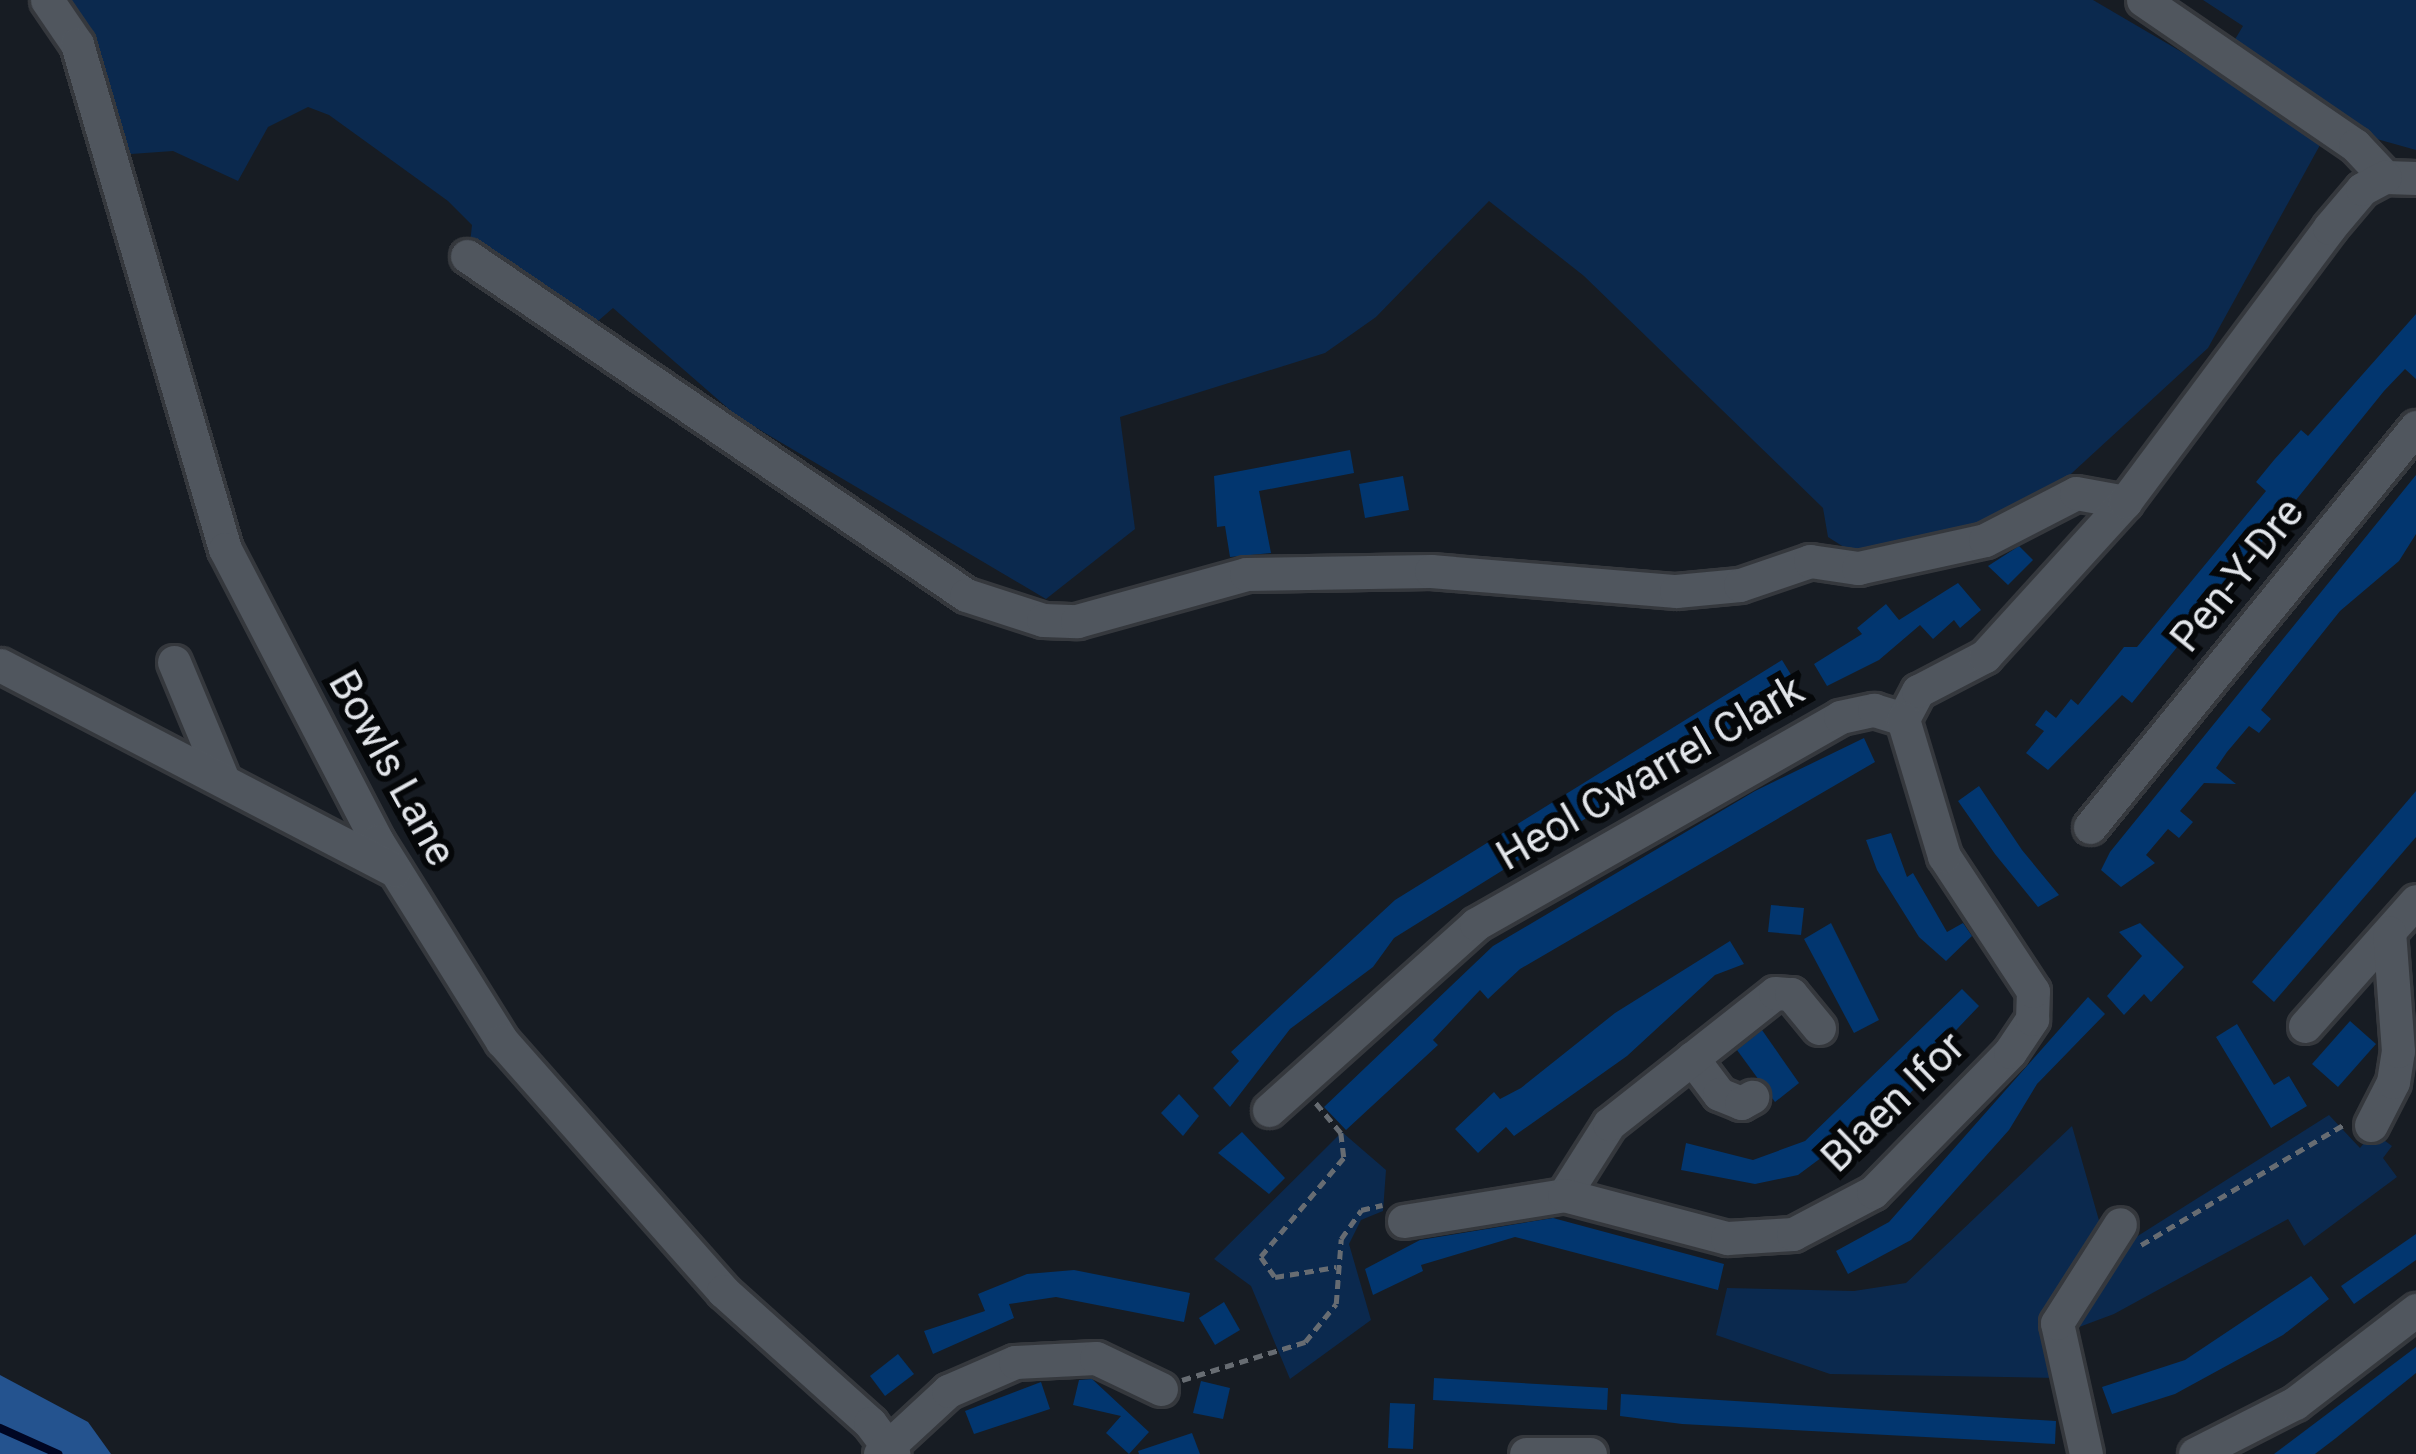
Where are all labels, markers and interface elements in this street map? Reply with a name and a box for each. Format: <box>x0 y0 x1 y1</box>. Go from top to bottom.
street label: Pen-Y-Dre <box>2160 488 2314 662</box>
street label: Bowls Lane <box>318 662 466 874</box>
street label: Heol Cwarrel Clark <box>1488 665 1812 881</box>
street label: Blaen Ifor <box>1811 1022 1975 1182</box>

